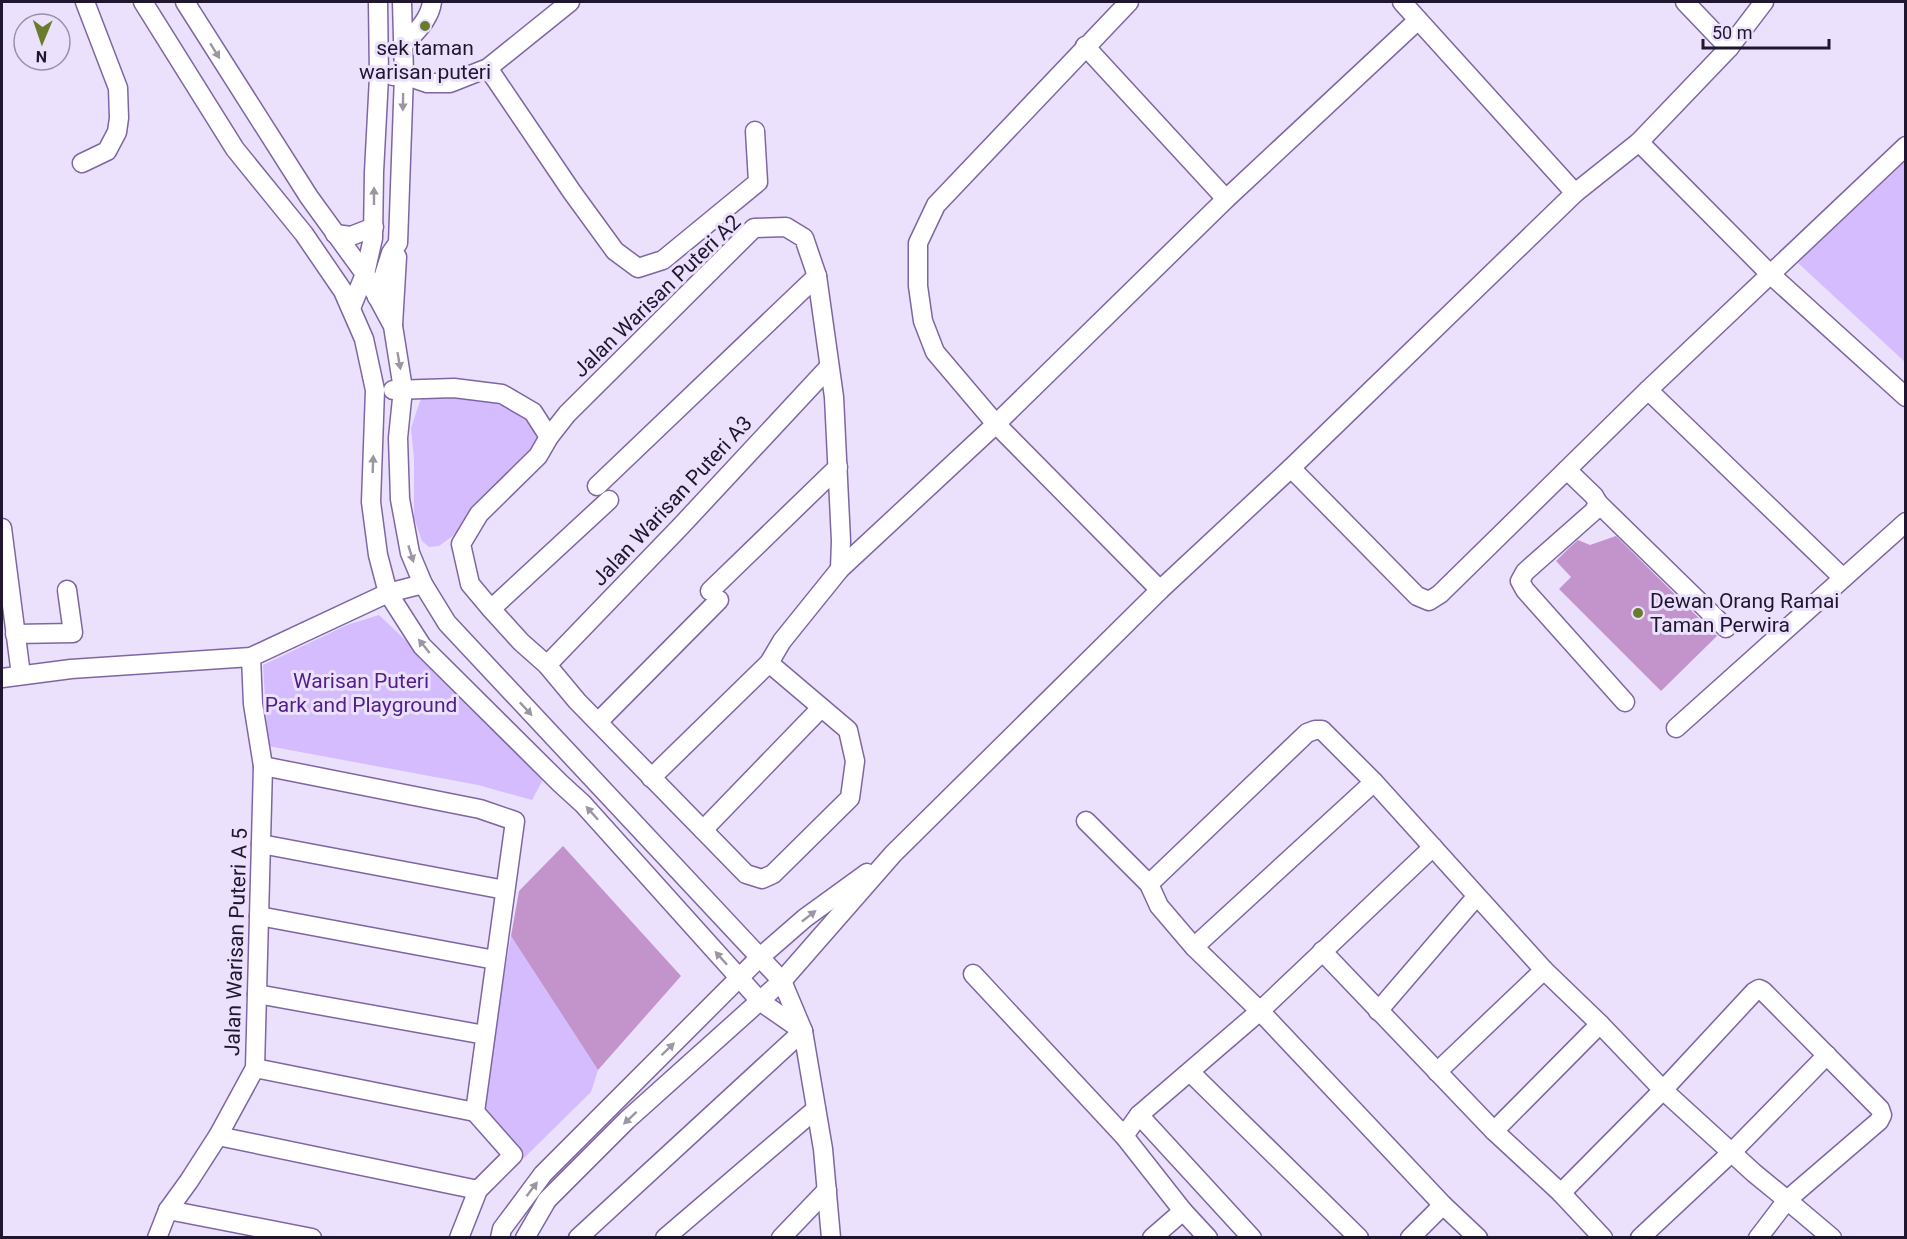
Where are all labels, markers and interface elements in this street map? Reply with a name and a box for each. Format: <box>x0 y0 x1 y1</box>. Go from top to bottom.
north arrow <box>12 12 72 72</box>
scale bar <box>1703 12 1829 50</box>
marker: sek taman warisan puteri <box>418 19 432 33</box>
text: 50 m <box>1712 22 1752 43</box>
place label: sek taman warisan puteri <box>359 36 491 84</box>
one-way arrow <box>210 43 221 59</box>
text: N <box>36 47 47 66</box>
one-way arrow <box>399 92 408 111</box>
one-way arrow <box>369 186 379 205</box>
street label: Jalan Warisan Puteri A2 <box>568 210 746 382</box>
one-way arrow <box>394 352 403 371</box>
street label: Jalan Warisan Puteri A3 <box>587 411 757 591</box>
one-way arrow <box>368 454 377 473</box>
one-way arrow <box>407 545 417 563</box>
place label: Dewan Orang Ramai Taman Perwira <box>1650 589 1839 637</box>
marker: Dewan Orang Ramai Taman Perwira <box>1631 606 1645 620</box>
one-way arrow <box>417 638 430 654</box>
park label: Warisan Puteri Park and Playground <box>265 669 457 717</box>
one-way arrow <box>519 702 533 716</box>
one-way arrow <box>586 806 599 821</box>
street label: Jalan Warisan Puteri A 5 <box>220 827 252 1057</box>
one-way arrow <box>801 909 817 922</box>
one-way arrow <box>715 951 728 966</box>
one-way arrow <box>660 1043 674 1057</box>
one-way arrow <box>622 1111 637 1125</box>
one-way arrow <box>526 1182 538 1198</box>

